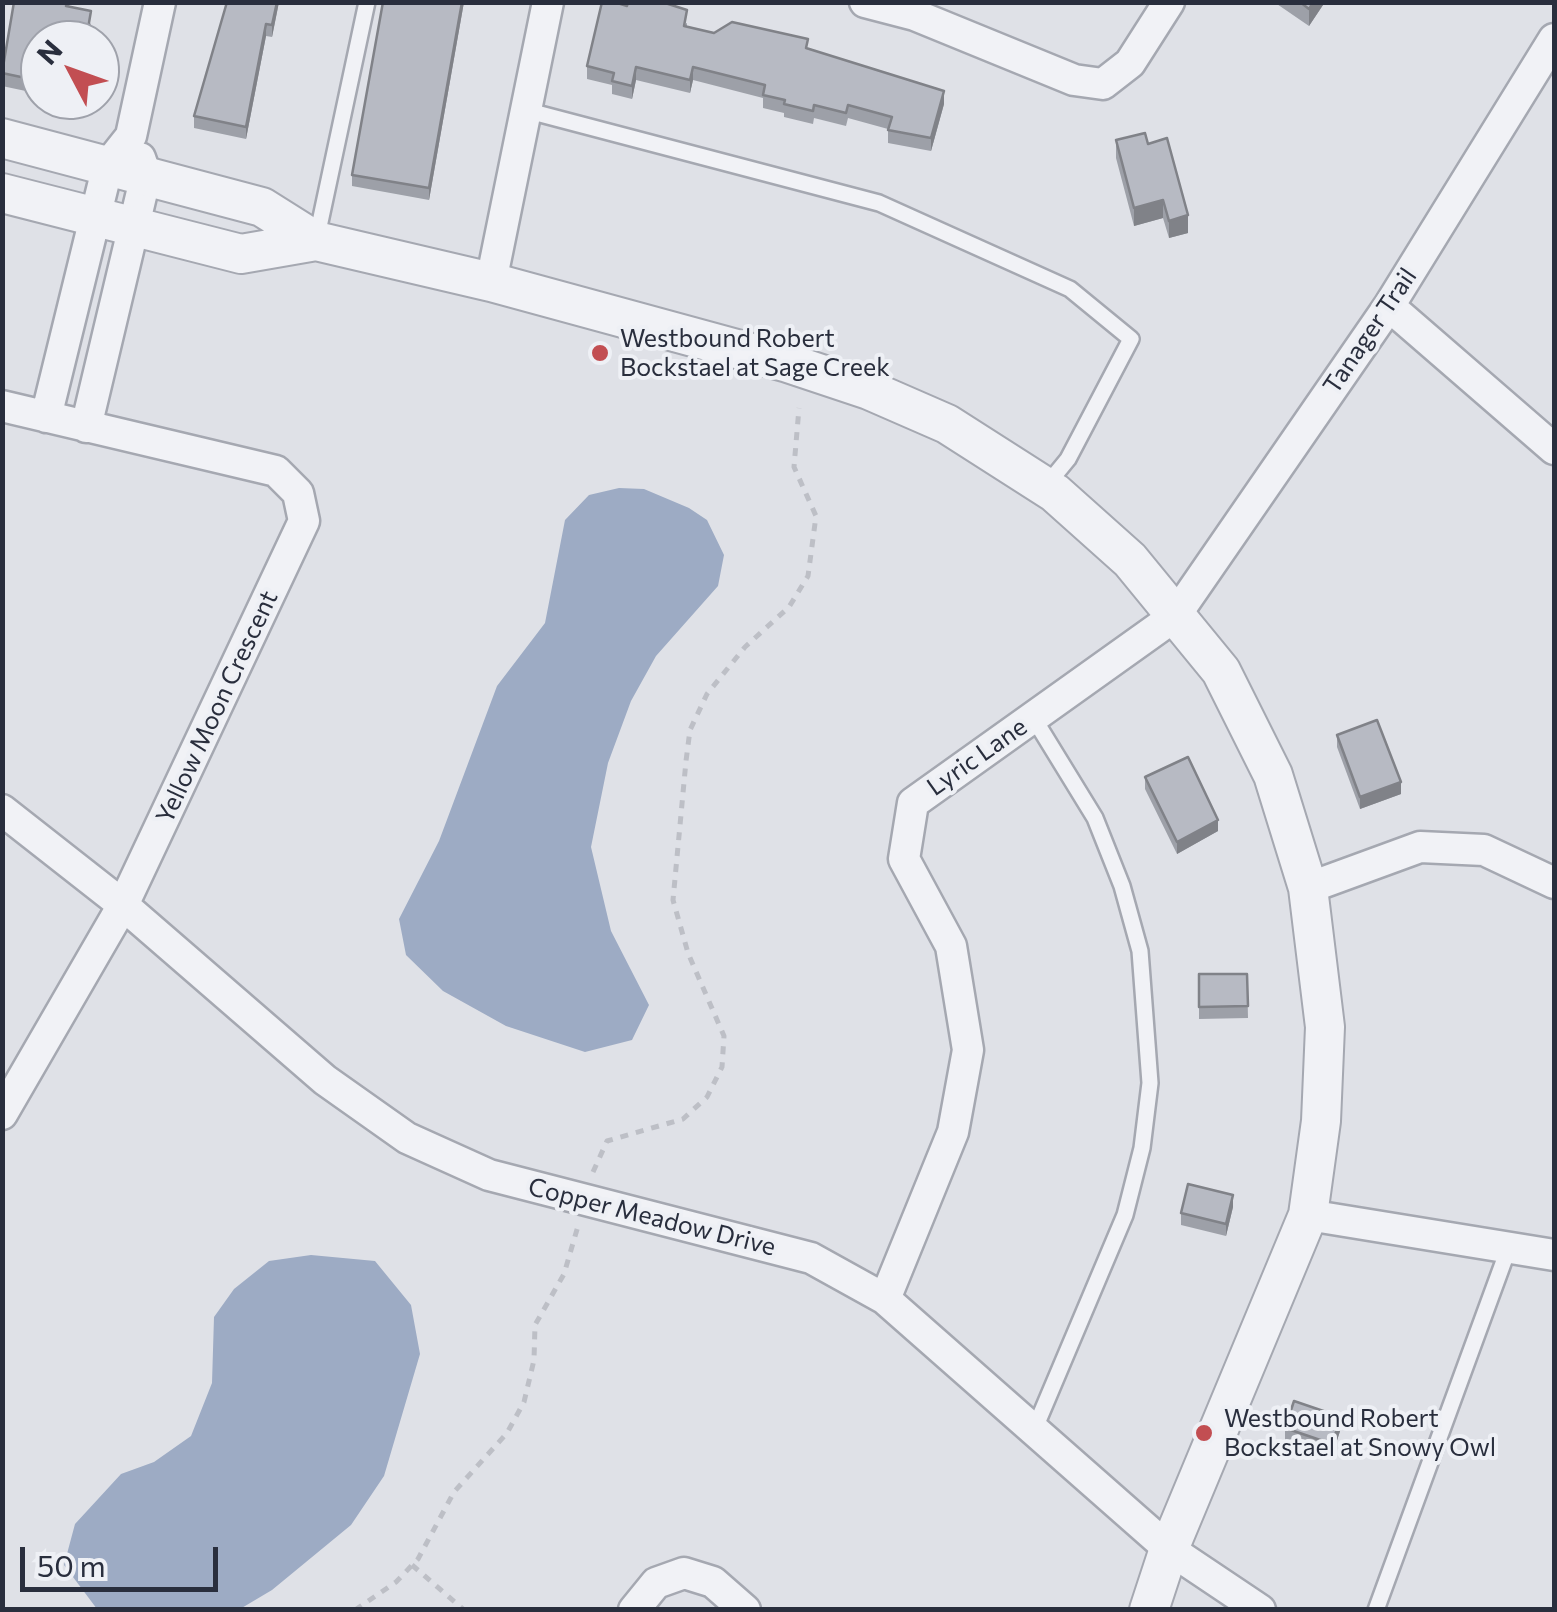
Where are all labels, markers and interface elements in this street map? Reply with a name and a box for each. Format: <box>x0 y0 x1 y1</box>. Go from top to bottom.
north arrow <box>20 20 120 120</box>
text: N <box>29 33 69 71</box>
street label: Tanager Trail <box>1317 262 1423 400</box>
place label: Westbound Robert Bockstael at Sage Creek <box>620 324 890 383</box>
marker: Westbound Robert Bockstael at Sage Creek <box>589 342 611 364</box>
street label: Yellow Moon Crescent <box>150 586 284 828</box>
street label: Lyric Lane <box>921 712 1033 802</box>
street label: Copper Meadow Drive <box>525 1172 779 1262</box>
place label: Westbound Robert Bockstael at Snowy Owl <box>1224 1404 1496 1463</box>
marker: Westbound Robert Bockstael at Snowy Owl <box>1193 1422 1215 1444</box>
scale bar <box>25 1527 222 1589</box>
text: 50 m <box>37 1546 106 1583</box>

